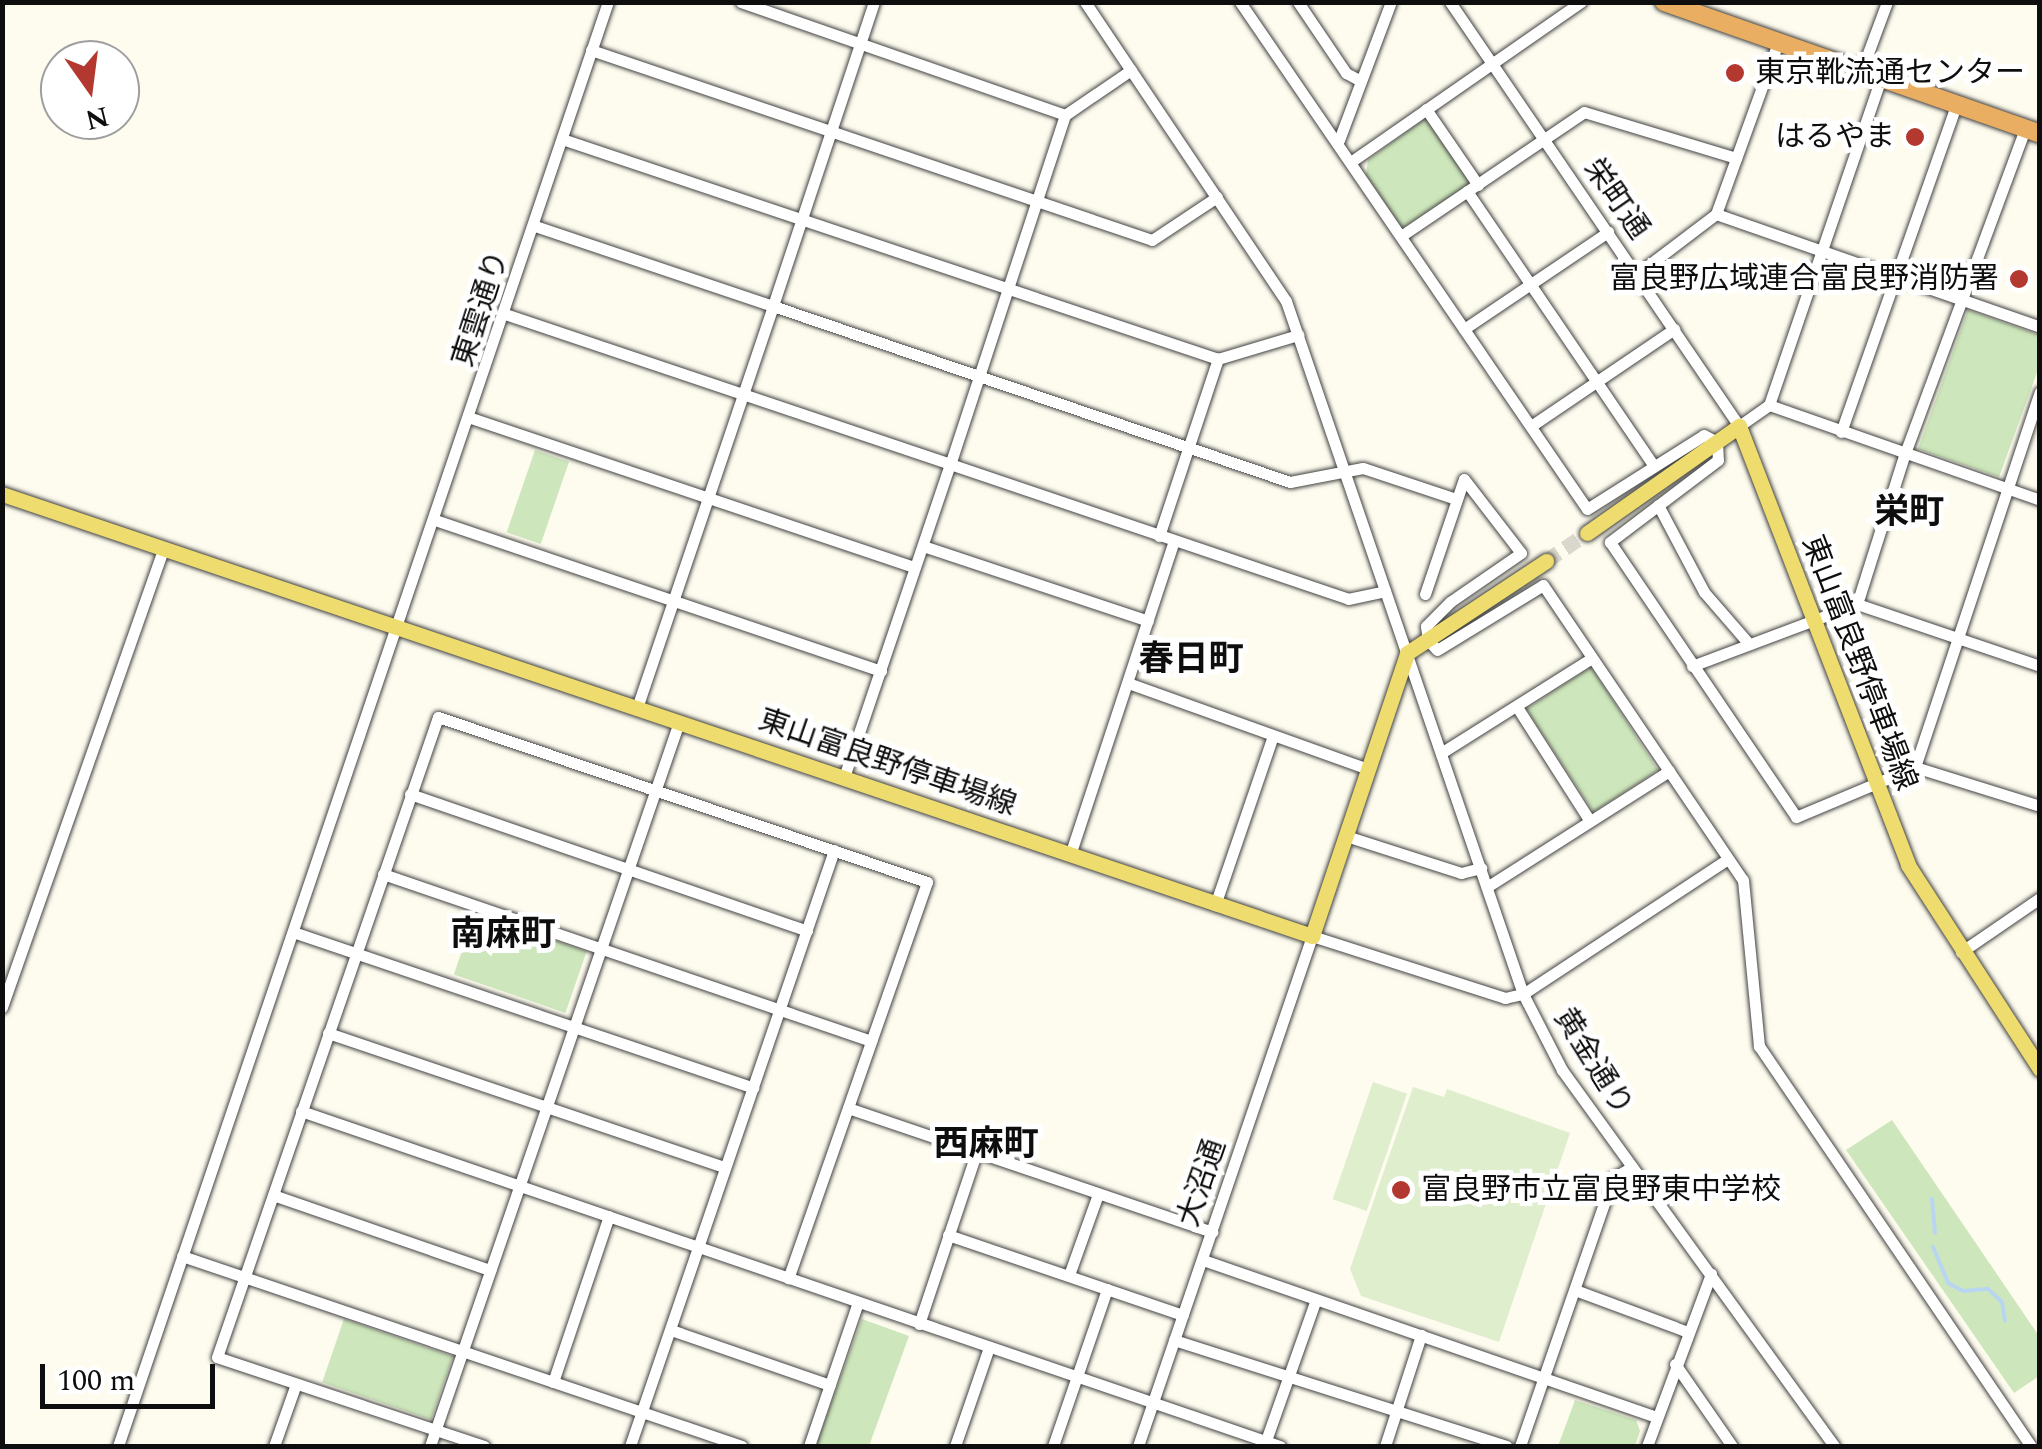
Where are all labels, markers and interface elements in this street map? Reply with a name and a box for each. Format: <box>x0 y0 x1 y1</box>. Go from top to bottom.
north arrow <box>40 40 140 140</box>
place label: 東京靴流通センター <box>1755 55 2025 91</box>
marker: 東京靴流通センター <box>1724 62 1746 84</box>
text: N <box>81 94 113 141</box>
place label: はるやま <box>1775 119 1895 155</box>
marker: はるやま <box>1904 126 1926 148</box>
street label: 栄町通 <box>1575 152 1657 246</box>
street label: 東雲通り <box>445 246 517 372</box>
place label: 富良野広域連合富良野消防署 <box>1609 261 1999 297</box>
marker: 富良野広域連合富良野消防署 <box>2008 268 2030 290</box>
district label: 栄町 <box>1874 492 1944 534</box>
street label: 東山富良野停車場線 <box>1794 531 1924 795</box>
district label: 春日町 <box>1139 639 1243 681</box>
street label: 東山富良野停車場線 <box>753 702 1021 824</box>
district label: 南麻町 <box>451 914 555 956</box>
street label: 黄金通り <box>1546 1002 1640 1122</box>
district label: 西麻町 <box>934 1124 1038 1166</box>
street label: 大沼通 <box>1170 1135 1234 1231</box>
place label: 富良野市立富良野東中学校 <box>1421 1172 1781 1208</box>
marker: 富良野市立富良野東中学校 <box>1390 1179 1412 1201</box>
scale bar <box>45 1344 220 1406</box>
text: 100 m <box>57 1358 135 1404</box>

